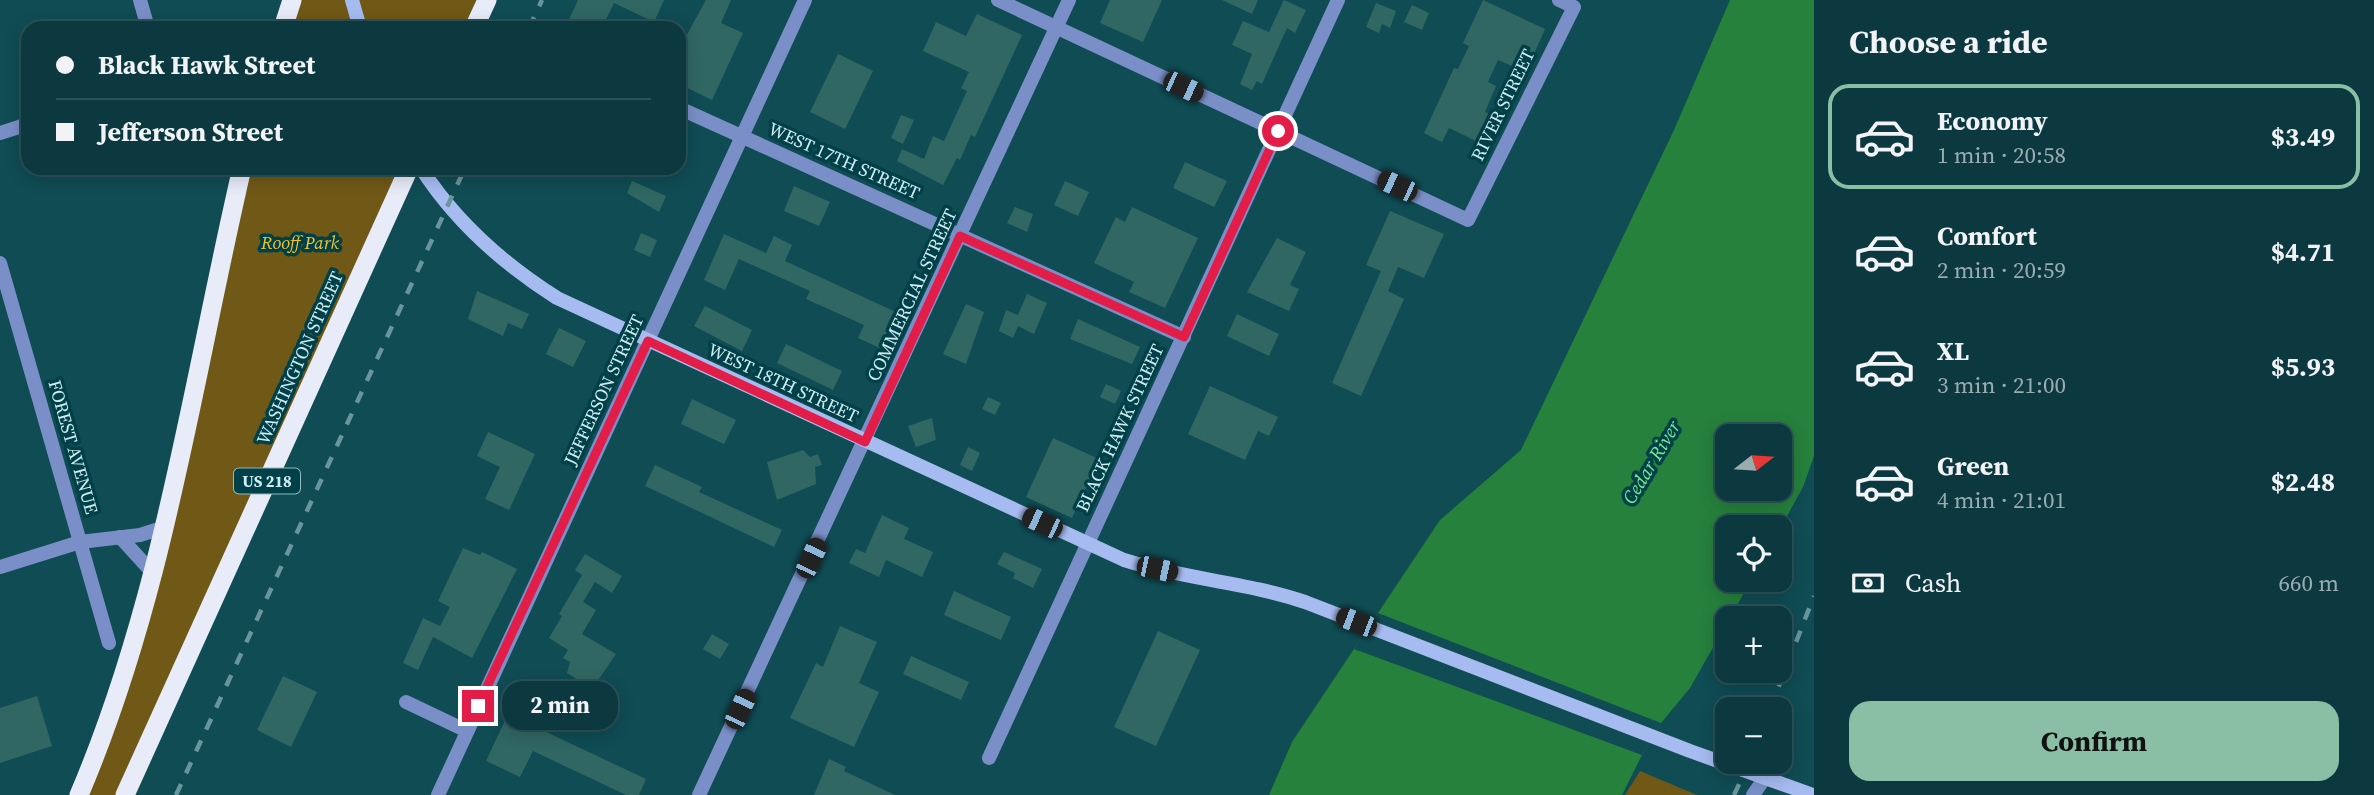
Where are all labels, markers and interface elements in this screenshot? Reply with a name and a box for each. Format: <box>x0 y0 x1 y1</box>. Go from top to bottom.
text: Choose a ride <box>1849 20 2048 64</box>
street label: RIVER STREET <box>1465 45 1540 165</box>
text: Black Hawk Street <box>98 47 315 83</box>
car <box>1160 69 1207 105</box>
text: Economy <box>1937 103 2048 139</box>
icon: car <box>1853 105 1916 168</box>
text: Jefferson Street <box>98 114 283 150</box>
route start <box>1262 115 1294 147</box>
street label: WEST 17TH STREET <box>764 116 924 205</box>
text: $3.49 <box>2271 119 2335 155</box>
text: 1 min · 20:58 <box>1937 139 2066 171</box>
car <box>1374 168 1421 204</box>
street label: COMMERCIAL STREET <box>861 204 963 385</box>
text: Comfort <box>1937 218 2037 254</box>
icon: car <box>1853 220 1916 283</box>
park label: Rooff Park <box>260 230 339 255</box>
text: $4.71 <box>2271 234 2335 270</box>
text: 2 min · 20:59 <box>1937 254 2066 286</box>
street label: WASHINGTON STREET <box>250 267 349 448</box>
street label: JEFFERSON STREET <box>557 310 650 470</box>
text: XL <box>1937 333 1969 369</box>
icon: car <box>1853 335 1916 398</box>
street label: WEST 18TH STREET <box>704 337 863 428</box>
street label: BLACK HAWK STREET <box>1070 340 1169 516</box>
text: $5.93 <box>2271 349 2335 385</box>
text: 3 min · 21:00 <box>1937 369 2066 401</box>
street label: FOREST AVENUE <box>42 377 105 517</box>
water label: Cedar River <box>1616 414 1687 509</box>
north arrow <box>1715 424 1792 500</box>
map controls <box>1715 424 1792 774</box>
text: Green <box>1937 448 2009 484</box>
icon: car <box>1853 450 1916 513</box>
text: $2.48 <box>2271 464 2335 500</box>
road number: US 218 <box>234 468 300 494</box>
text: 4 min · 21:01 <box>1937 484 2066 516</box>
car <box>1019 505 1066 541</box>
button: locate <box>1715 515 1792 592</box>
car <box>793 535 830 581</box>
car <box>1135 554 1180 584</box>
icon: cash <box>1849 564 1887 602</box>
text: Cash <box>1905 565 1961 601</box>
text: 660 m <box>2278 567 2339 599</box>
car <box>1333 605 1380 639</box>
button: + <box>1715 606 1792 683</box>
callout: 2 min <box>503 682 618 730</box>
car <box>722 686 759 732</box>
text: 2 min <box>530 689 590 721</box>
route end <box>462 690 494 722</box>
button: − <box>1715 697 1792 774</box>
button: Confirm <box>1849 701 2339 781</box>

